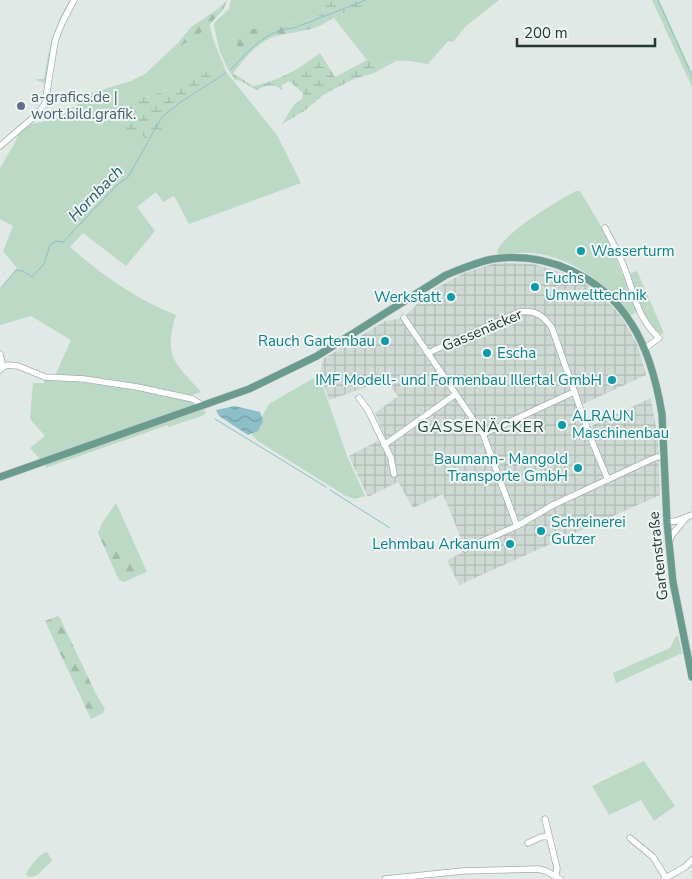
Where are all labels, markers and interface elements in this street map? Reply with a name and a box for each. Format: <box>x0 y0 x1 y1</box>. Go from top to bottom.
scale bar <box>517 15 654 47</box>
text: 200 m <box>524 23 568 43</box>
place label: a-grafics.de | wort.bild.grafik. <box>31 87 136 124</box>
marker: a-grafics.de | wort.bild.grafik. <box>15 100 27 112</box>
water label: Hornbach <box>63 161 128 227</box>
place label: Wasserturm <box>591 241 675 261</box>
marker: Wasserturm <box>575 245 587 257</box>
place label: Fuchs Umwelttechnik <box>545 268 647 305</box>
marker: Fuchs Umwelttechnik <box>529 281 541 293</box>
place label: Werkstatt <box>374 287 442 307</box>
marker: Werkstatt <box>445 291 457 303</box>
street label: Gassenäcker <box>439 304 526 356</box>
place label: Rauch Gartenbau <box>258 331 375 351</box>
marker: Rauch Gartenbau <box>379 335 391 347</box>
place label: Escha <box>497 343 536 363</box>
marker: Escha <box>481 347 493 359</box>
place label: IMF Modell- und Formenbau Illertal GmbH <box>315 370 602 390</box>
marker: IMF Modell- und Formenbau Illertal GmbH <box>606 374 618 386</box>
place label: ALRAUN Maschinenbau <box>572 406 669 443</box>
district label: GASSENÄCKER <box>417 416 545 438</box>
marker: ALRAUN Maschinenbau <box>556 419 568 431</box>
place label: Baumann- Mangold Transporte GmbH <box>434 449 568 486</box>
marker: Baumann- Mangold Transporte GmbH <box>572 462 584 474</box>
street label: Gartenstraße <box>643 511 673 601</box>
place label: Schreinerei Gutzer <box>551 512 626 549</box>
marker: Schreinerei Gutzer <box>535 525 547 537</box>
place label: Lehmbau Arkanum <box>372 534 500 554</box>
marker: Lehmbau Arkanum <box>504 538 516 550</box>

